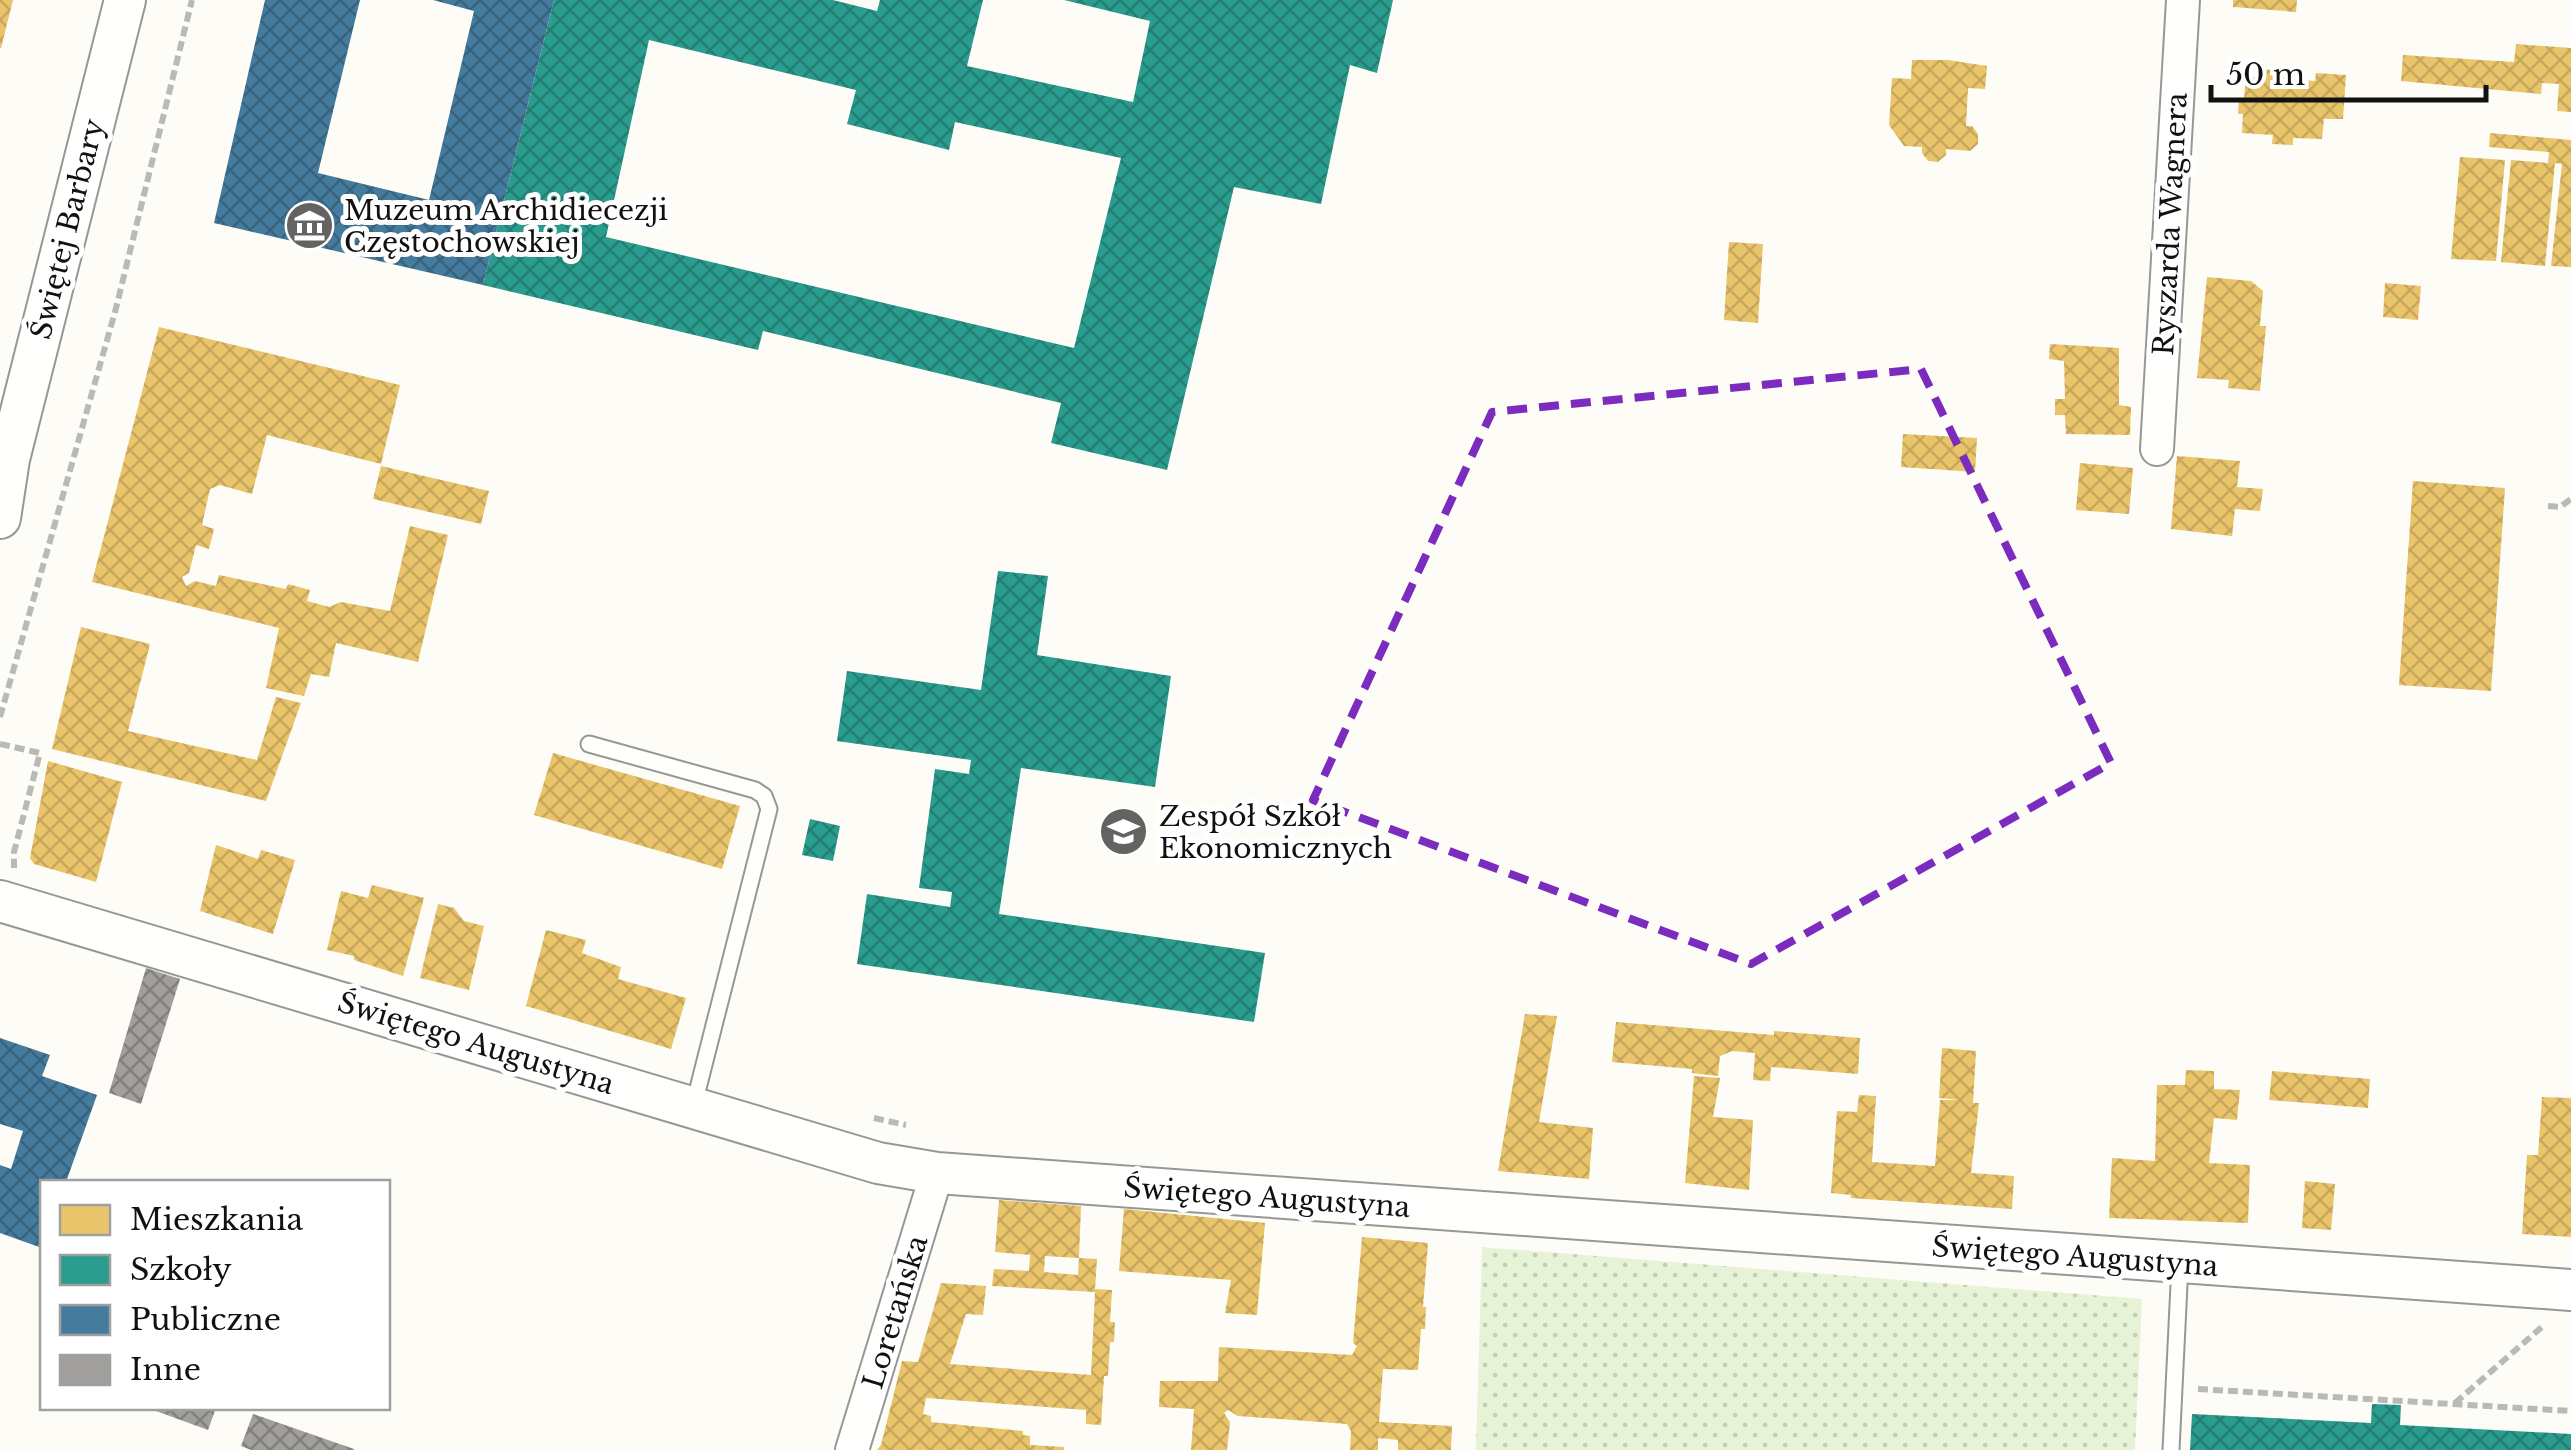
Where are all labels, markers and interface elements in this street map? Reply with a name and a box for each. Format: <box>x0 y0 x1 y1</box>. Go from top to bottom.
scale bar <box>2211 40 2486 102</box>
text: 50 m <box>2226 56 2305 93</box>
street label: Ryszarda Wagnera <box>2146 91 2195 356</box>
street label: Świętej Barbary <box>23 115 112 343</box>
place label: Muzeum Archidiecezji Częstochowskiej <box>344 193 668 260</box>
museum icon: Muzeum Archidiecezji Częstochowskiej <box>283 200 335 252</box>
place label: Zespół Szkół Ekonomicznych <box>1159 799 1392 866</box>
school or university icon: Zespół Szkół Ekonomicznych <box>1098 806 1150 858</box>
street label: Świętego Augustyna <box>333 985 619 1102</box>
street label: Świętego Augustyna <box>1123 1170 1412 1225</box>
legend <box>40 1180 390 1410</box>
text: Mieszkania <box>130 1201 303 1238</box>
street label: Świętego Augustyna <box>1931 1229 2220 1284</box>
street label: Loretańska <box>856 1231 936 1393</box>
text: Szkoły <box>130 1251 232 1288</box>
text: Publiczne <box>130 1301 281 1338</box>
text: Inne <box>130 1351 201 1388</box>

